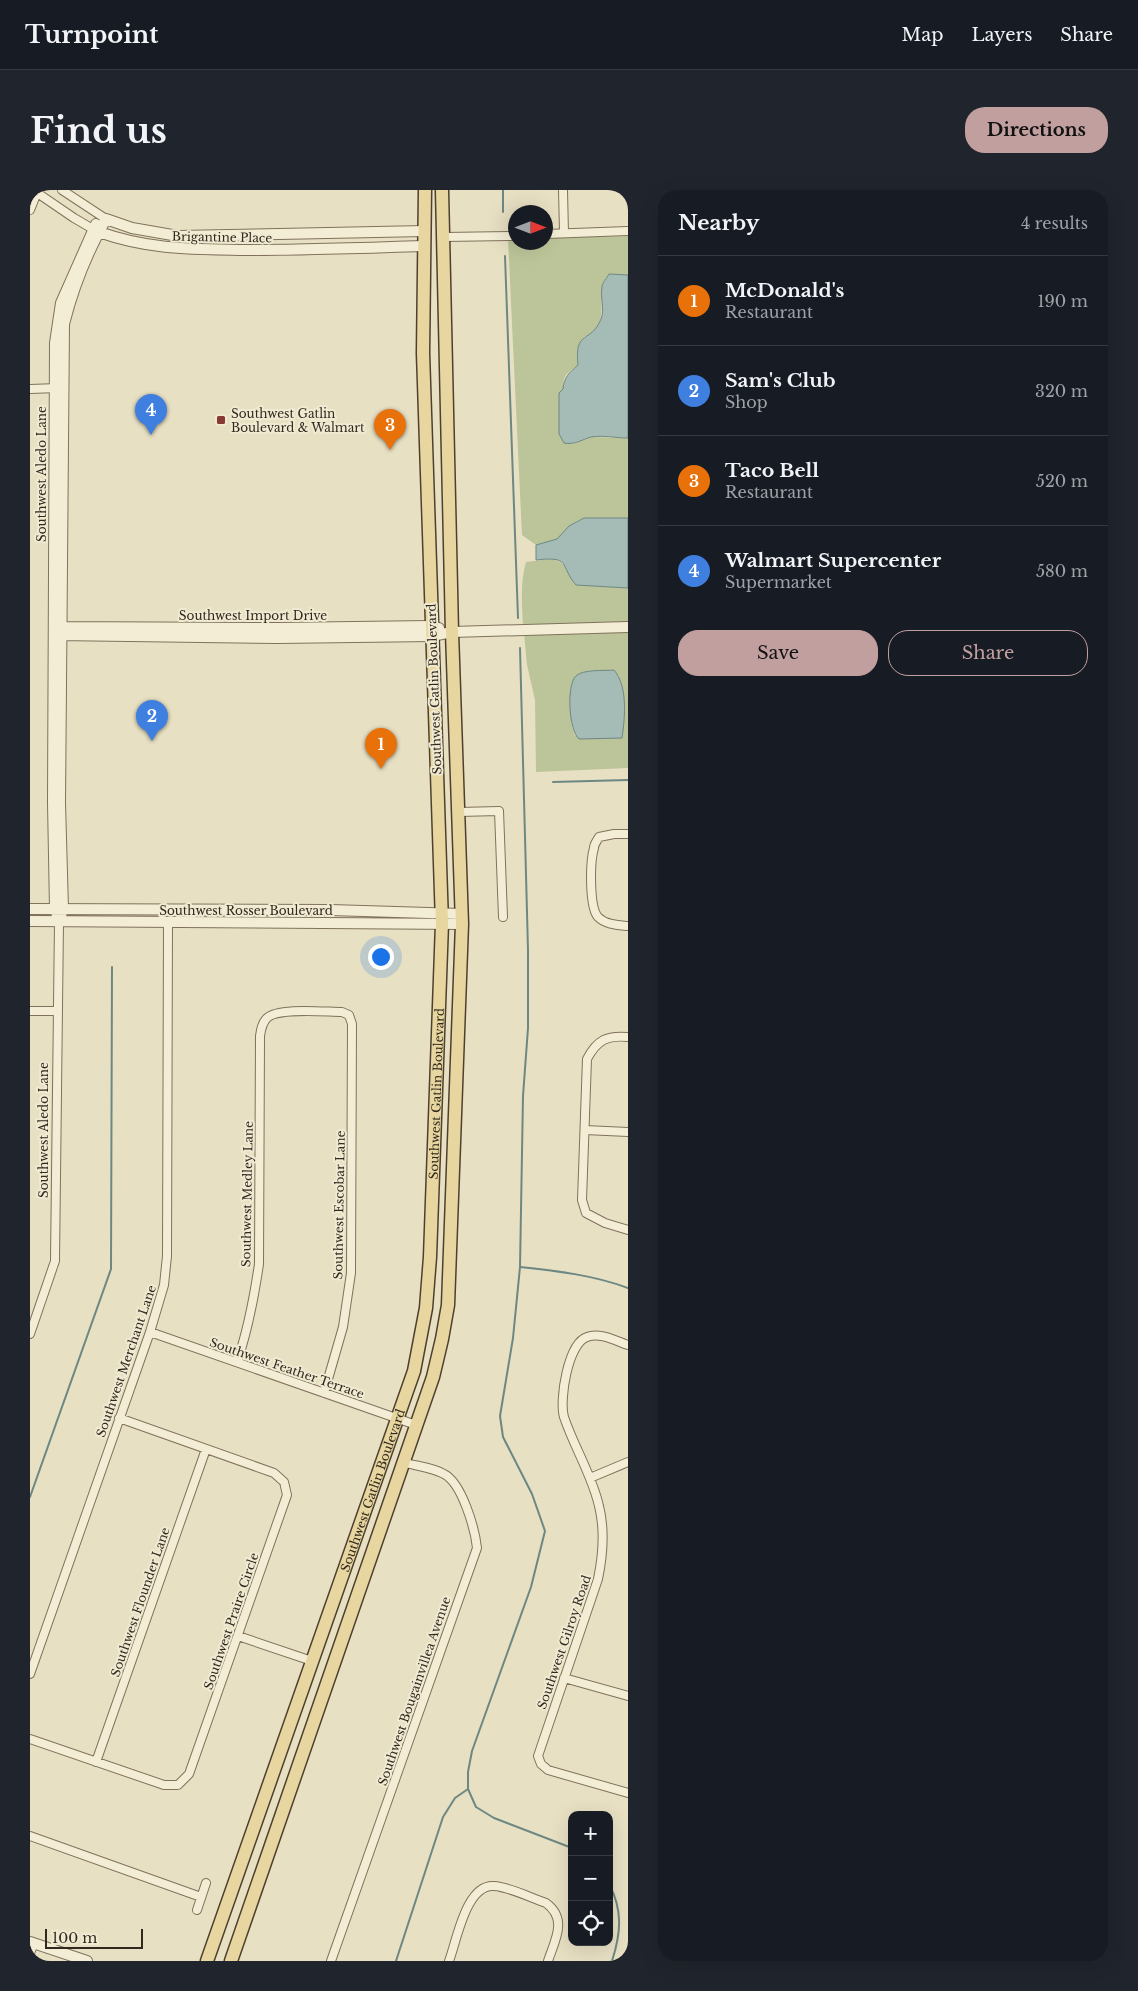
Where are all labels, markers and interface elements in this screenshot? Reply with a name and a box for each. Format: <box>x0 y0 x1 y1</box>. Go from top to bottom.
text: Turnpoint <box>25 20 158 49</box>
text: Map <box>902 24 943 46</box>
text: Layers <box>971 24 1032 46</box>
text: Share <box>1060 24 1113 46</box>
button: Directions <box>965 107 1108 153</box>
text: Find us <box>30 109 167 152</box>
north arrow <box>508 205 553 250</box>
text: Nearby <box>678 210 759 236</box>
text: 4 results <box>1021 213 1088 233</box>
street label: Brigantine Place <box>172 229 272 245</box>
text: McDonald's <box>725 279 844 302</box>
text: 1 <box>691 291 697 311</box>
text: 190 m <box>1037 291 1088 311</box>
text: Restaurant <box>725 302 813 322</box>
text: Sam's Club <box>725 369 835 392</box>
text: 2 <box>689 381 699 401</box>
text: 320 m <box>1035 381 1088 401</box>
text: Shop <box>725 392 768 412</box>
pin: 4 <box>135 394 167 435</box>
street label: Southwest Aledo Lane <box>34 406 49 542</box>
place label: Southwest Gatlin Boulevard & Walmart <box>231 406 365 435</box>
pin: 3 <box>374 409 406 450</box>
marker: Southwest Gatlin Boulevard & Walmart <box>215 414 227 426</box>
text: Taco Bell <box>725 459 819 482</box>
text: 3 <box>689 471 699 491</box>
text: 520 m <box>1036 471 1088 491</box>
text: Restaurant <box>725 482 813 502</box>
text: Walmart Supercenter <box>725 549 941 572</box>
text: 4 <box>689 561 699 581</box>
text: 580 m <box>1036 561 1088 581</box>
text: Supermarket <box>725 572 832 592</box>
street label: Southwest Gatlin Boulevard <box>424 603 444 775</box>
street label: Southwest Import Drive <box>179 608 327 623</box>
button: Save <box>678 630 878 676</box>
button: Share <box>888 630 1088 676</box>
pin: 2 <box>136 700 168 741</box>
pin: 1 <box>365 728 397 769</box>
street label: Southwest Rosser Boulevard <box>159 903 333 918</box>
your location <box>368 944 394 970</box>
street label: Southwest Gatlin Boulevard <box>425 1008 446 1180</box>
street label: Southwest Aledo Lane <box>36 1062 51 1198</box>
street label: Southwest Medley Lane <box>238 1121 256 1267</box>
street label: Southwest Escobar Lane <box>330 1130 348 1280</box>
street label: Southwest Merchant Lane <box>93 1283 159 1439</box>
street label: Southwest Feather Terrace <box>208 1334 366 1402</box>
street label: Southwest Gatlin Boulevard <box>337 1407 408 1573</box>
street label: Southwest Flounder Lane <box>107 1525 173 1679</box>
street label: Southwest Praire Circle <box>201 1551 262 1691</box>
street label: Southwest Gilroy Road <box>534 1573 594 1711</box>
street label: Southwest Bougainvillea Avenue <box>375 1594 453 1787</box>
map controls <box>568 1811 613 1946</box>
button: + <box>568 1811 613 1856</box>
button: − <box>568 1856 613 1901</box>
button: locate <box>568 1901 613 1946</box>
scale bar <box>45 1926 142 1949</box>
text: 100 m <box>52 1929 97 1947</box>

